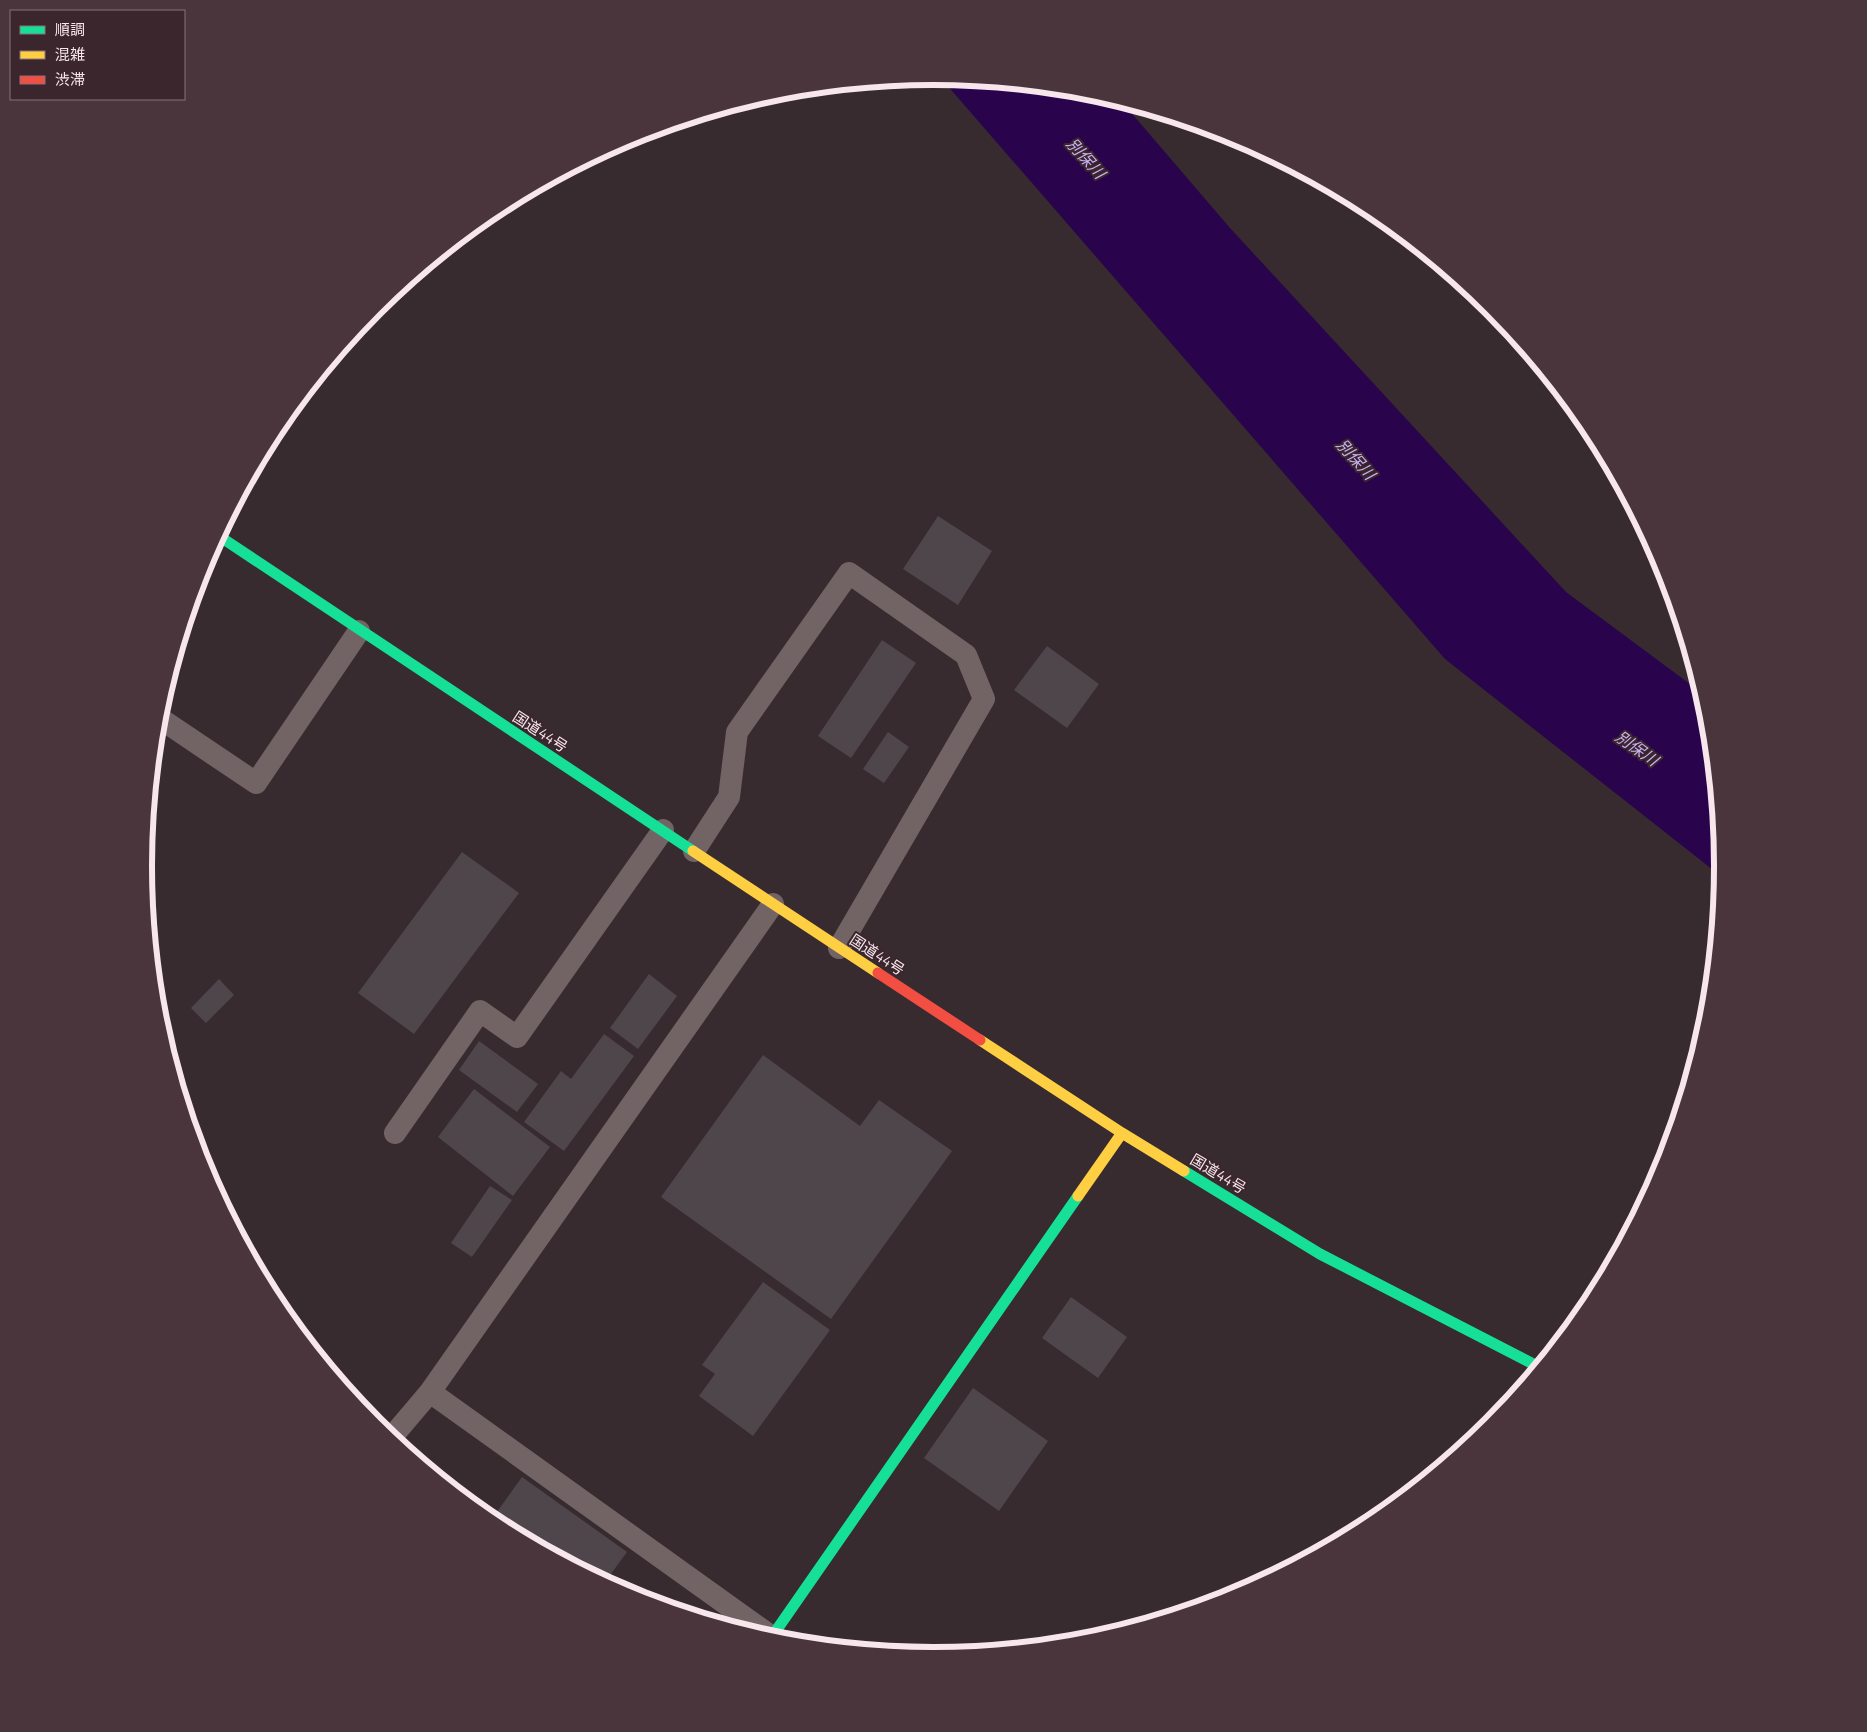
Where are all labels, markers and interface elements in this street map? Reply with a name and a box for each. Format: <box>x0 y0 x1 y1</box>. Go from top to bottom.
legend <box>10 10 185 100</box>
text: 順調 <box>55 20 85 38</box>
text: 混雑 <box>55 45 85 63</box>
text: 渋滞 <box>55 70 85 88</box>
water label: 別保川 <box>1063 133 1111 183</box>
water label: 別保川 <box>1333 434 1381 484</box>
street label: 国道44号 <box>510 707 571 755</box>
water label: 別保川 <box>1612 726 1664 770</box>
street label: 国道44号 <box>847 930 908 978</box>
street label: 国道44号 <box>1188 1150 1250 1197</box>

